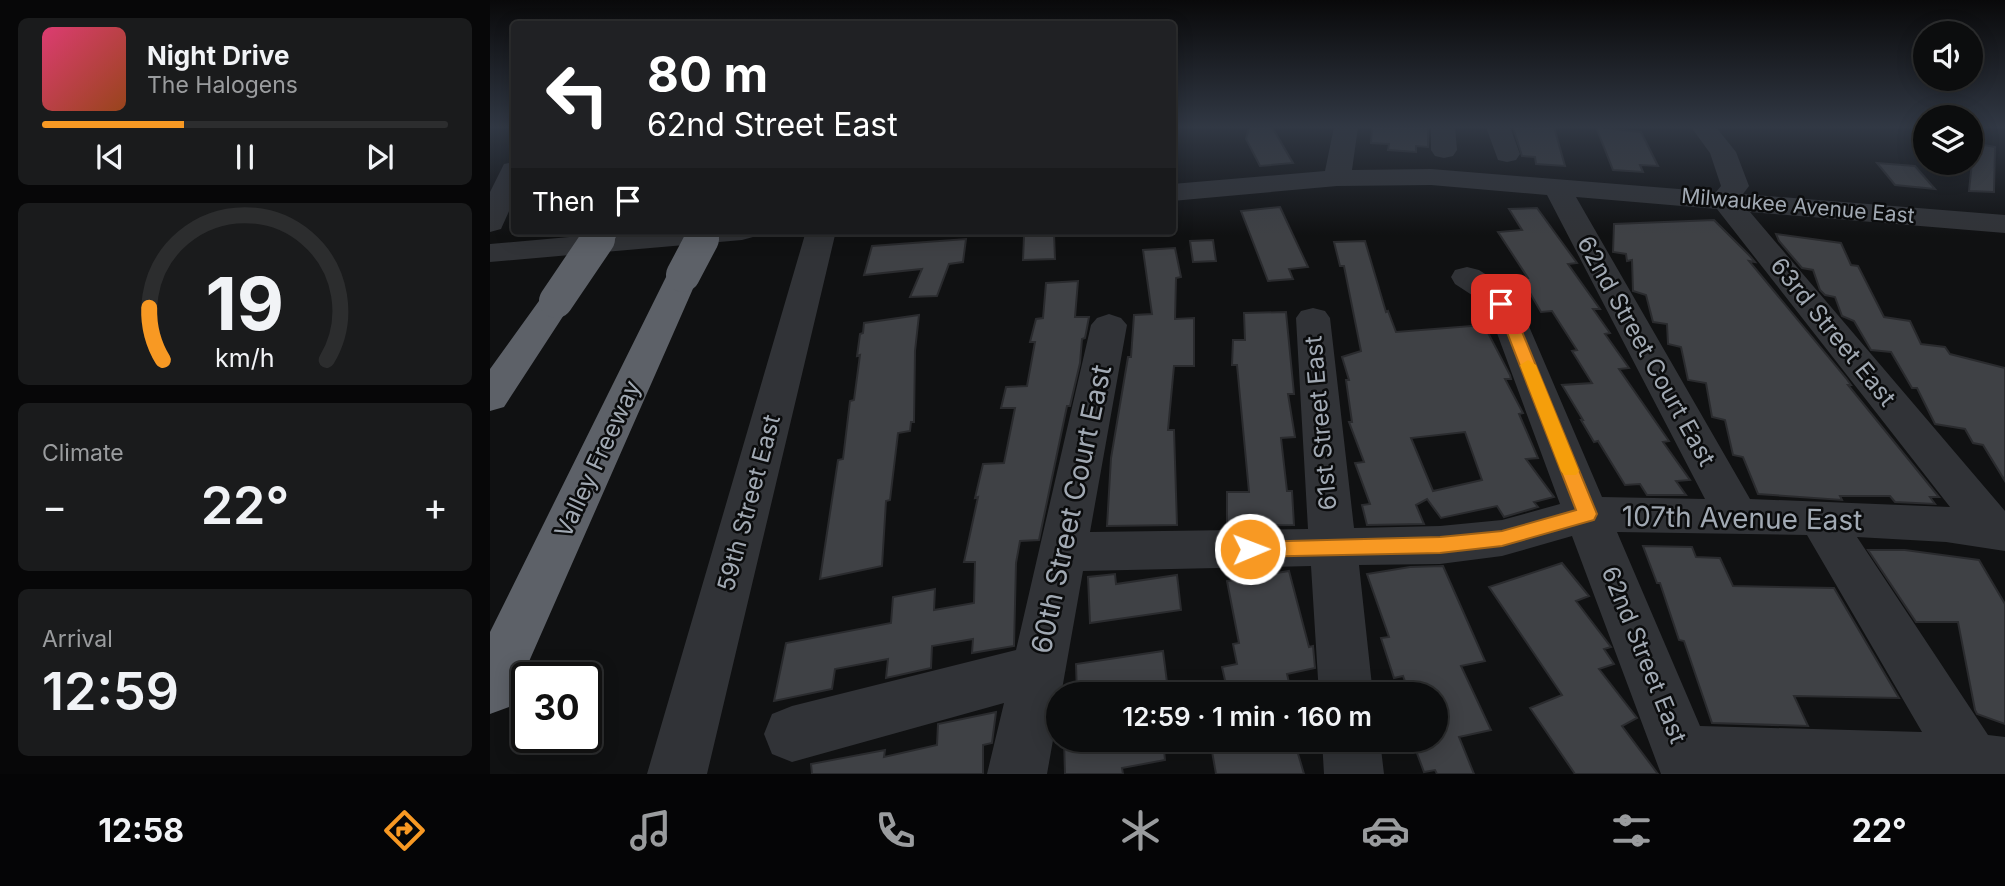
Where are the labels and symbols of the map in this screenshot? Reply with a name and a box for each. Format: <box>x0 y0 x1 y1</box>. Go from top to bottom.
street label: Milwaukee Avenue East <box>1680 183 1916 228</box>
street label: 62nd Street Court East <box>1571 231 1722 471</box>
street label: 63rd Street East <box>1765 252 1902 412</box>
pin <box>1471 274 1531 334</box>
street label: 61st Street East <box>1298 335 1343 511</box>
street label: 60th Street Court East <box>1024 362 1118 656</box>
street label: Valley Freeway <box>548 376 647 542</box>
street label: 59th Street East <box>711 411 786 594</box>
street label: 107th Avenue East <box>1621 499 1863 537</box>
position arrow <box>1213 512 1287 586</box>
street label: 62nd Street East <box>1596 562 1693 748</box>
speed limit sign: 30 <box>511 662 602 753</box>

